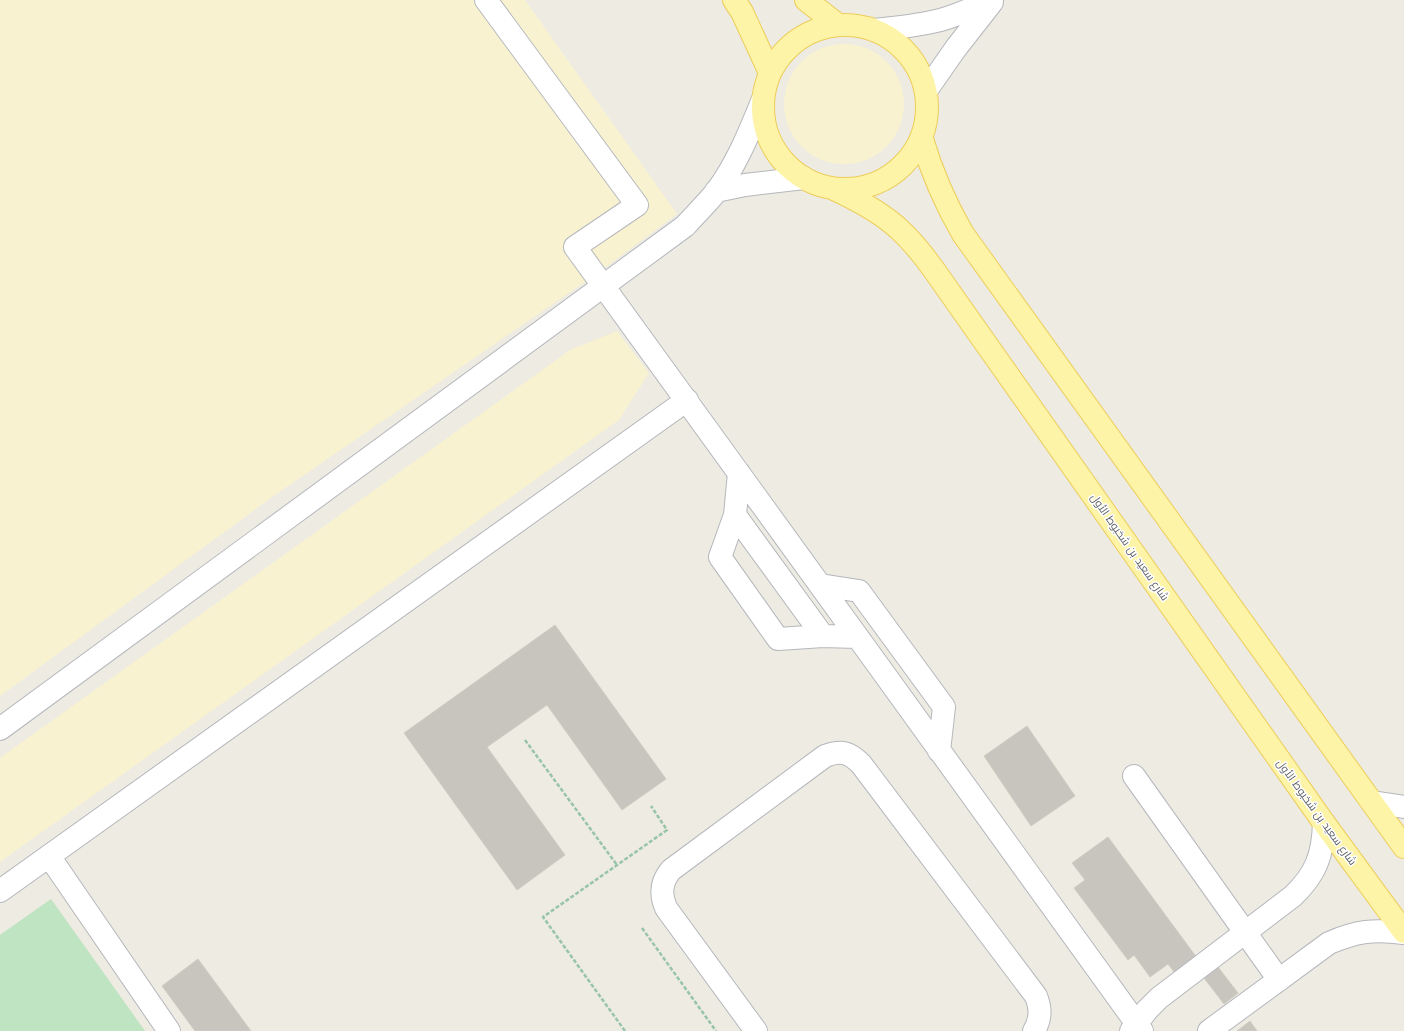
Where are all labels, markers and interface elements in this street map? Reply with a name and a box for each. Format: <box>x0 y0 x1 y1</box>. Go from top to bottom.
street label: شارع سعيد بن شخبوط الأول <box>1087 490 1173 604</box>
street label: شارع سعيد بن شخبوط الأول <box>1273 756 1361 868</box>

